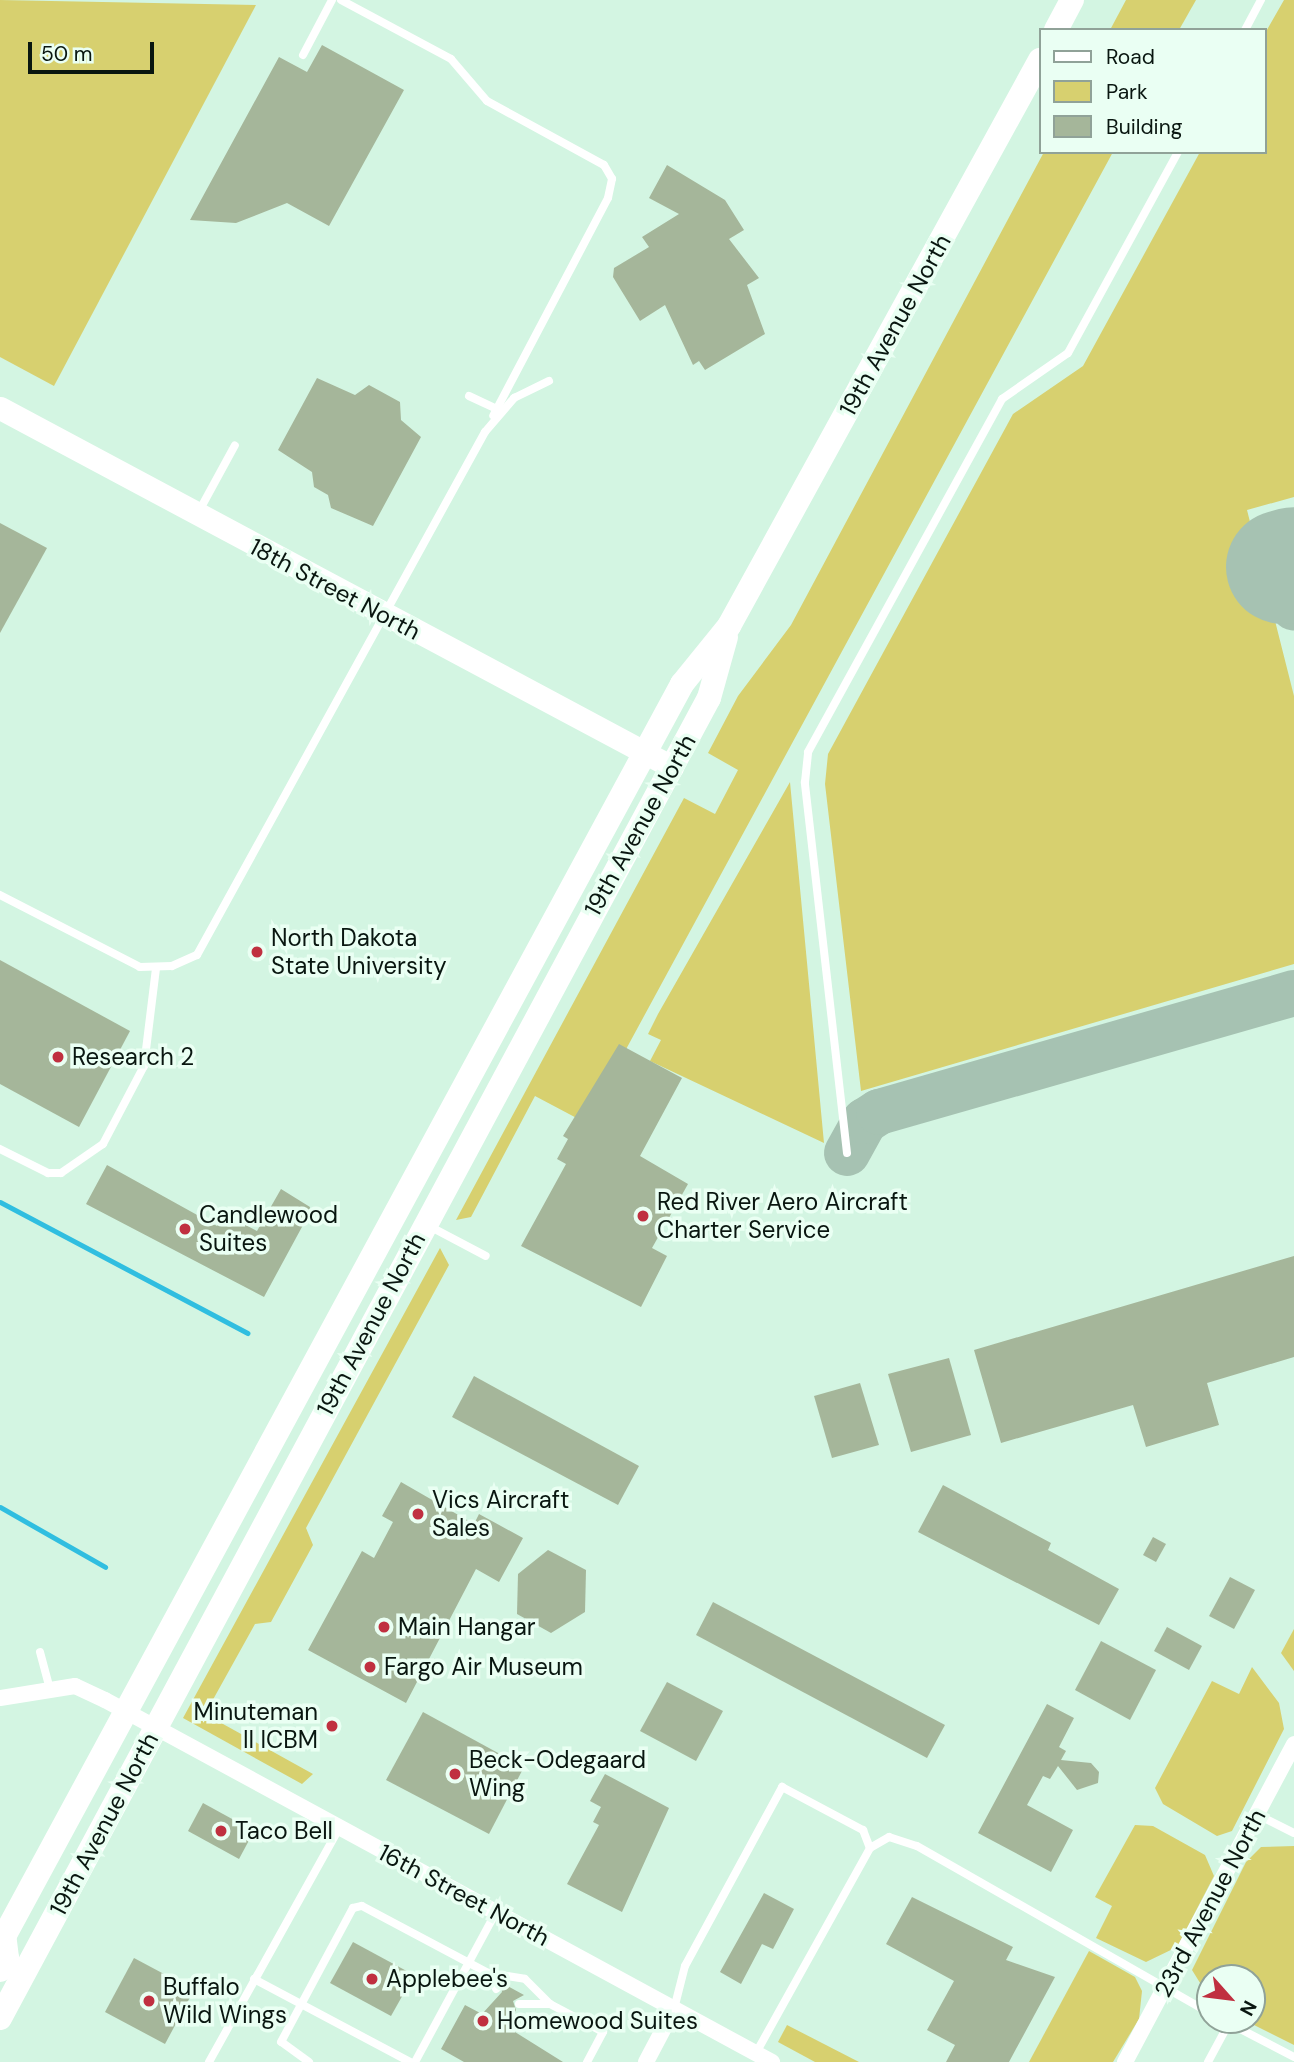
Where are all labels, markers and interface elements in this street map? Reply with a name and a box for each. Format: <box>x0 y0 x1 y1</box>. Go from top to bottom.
scale bar <box>32 28 158 72</box>
legend <box>1038 28 1266 154</box>
text: 50 m <box>41 40 92 68</box>
text: Road <box>1106 43 1155 71</box>
text: Park <box>1106 78 1147 106</box>
text: Building <box>1106 113 1182 141</box>
street label: 19th Avenue North <box>833 229 957 421</box>
street label: 18th Street North <box>245 532 425 646</box>
street label: 19th Avenue North <box>578 729 702 921</box>
place label: North Dakota State University <box>271 924 447 980</box>
marker: North Dakota State University <box>249 944 265 960</box>
place label: Research 2 <box>72 1043 194 1071</box>
marker: Research 2 <box>50 1049 66 1065</box>
place label: Red River Aero Aircraft Charter Service <box>657 1188 908 1244</box>
place label: Candlewood Suites <box>199 1201 338 1257</box>
marker: Red River Aero Aircraft Charter Service <box>635 1208 651 1224</box>
marker: Candlewood Suites <box>177 1221 193 1237</box>
street label: 19th Avenue North <box>311 1228 431 1420</box>
place label: Vics Aircraft Sales <box>432 1486 569 1542</box>
marker: Vics Aircraft Sales <box>410 1506 426 1522</box>
place label: Main Hangar <box>398 1613 536 1641</box>
marker: Main Hangar <box>376 1619 392 1635</box>
place label: Fargo Air Museum <box>384 1653 583 1681</box>
marker: Fargo Air Museum <box>362 1659 378 1675</box>
place label: Minuteman II ICBM <box>194 1698 318 1754</box>
marker: Minuteman II ICBM <box>324 1718 340 1734</box>
street label: 19th Avenue North <box>44 1728 164 1920</box>
place label: Beck-Odegaard Wing <box>469 1746 646 1802</box>
marker: Beck-Odegaard Wing <box>447 1766 463 1782</box>
street label: 23rd Avenue North <box>1148 1804 1272 2002</box>
place label: Taco Bell <box>235 1817 333 1845</box>
marker: Taco Bell <box>213 1823 229 1839</box>
street label: 16th Street North <box>374 1838 554 1952</box>
north arrow <box>1196 1964 1266 2034</box>
place label: Applebee's <box>386 1965 508 1993</box>
marker: Applebee's <box>364 1971 380 1987</box>
place label: Buffalo Wild Wings <box>163 1973 287 2029</box>
marker: Buffalo Wild Wings <box>141 1993 157 2009</box>
text: N <box>1234 1996 1263 2020</box>
place label: Homewood Suites <box>497 2007 698 2035</box>
marker: Homewood Suites <box>475 2013 491 2029</box>

